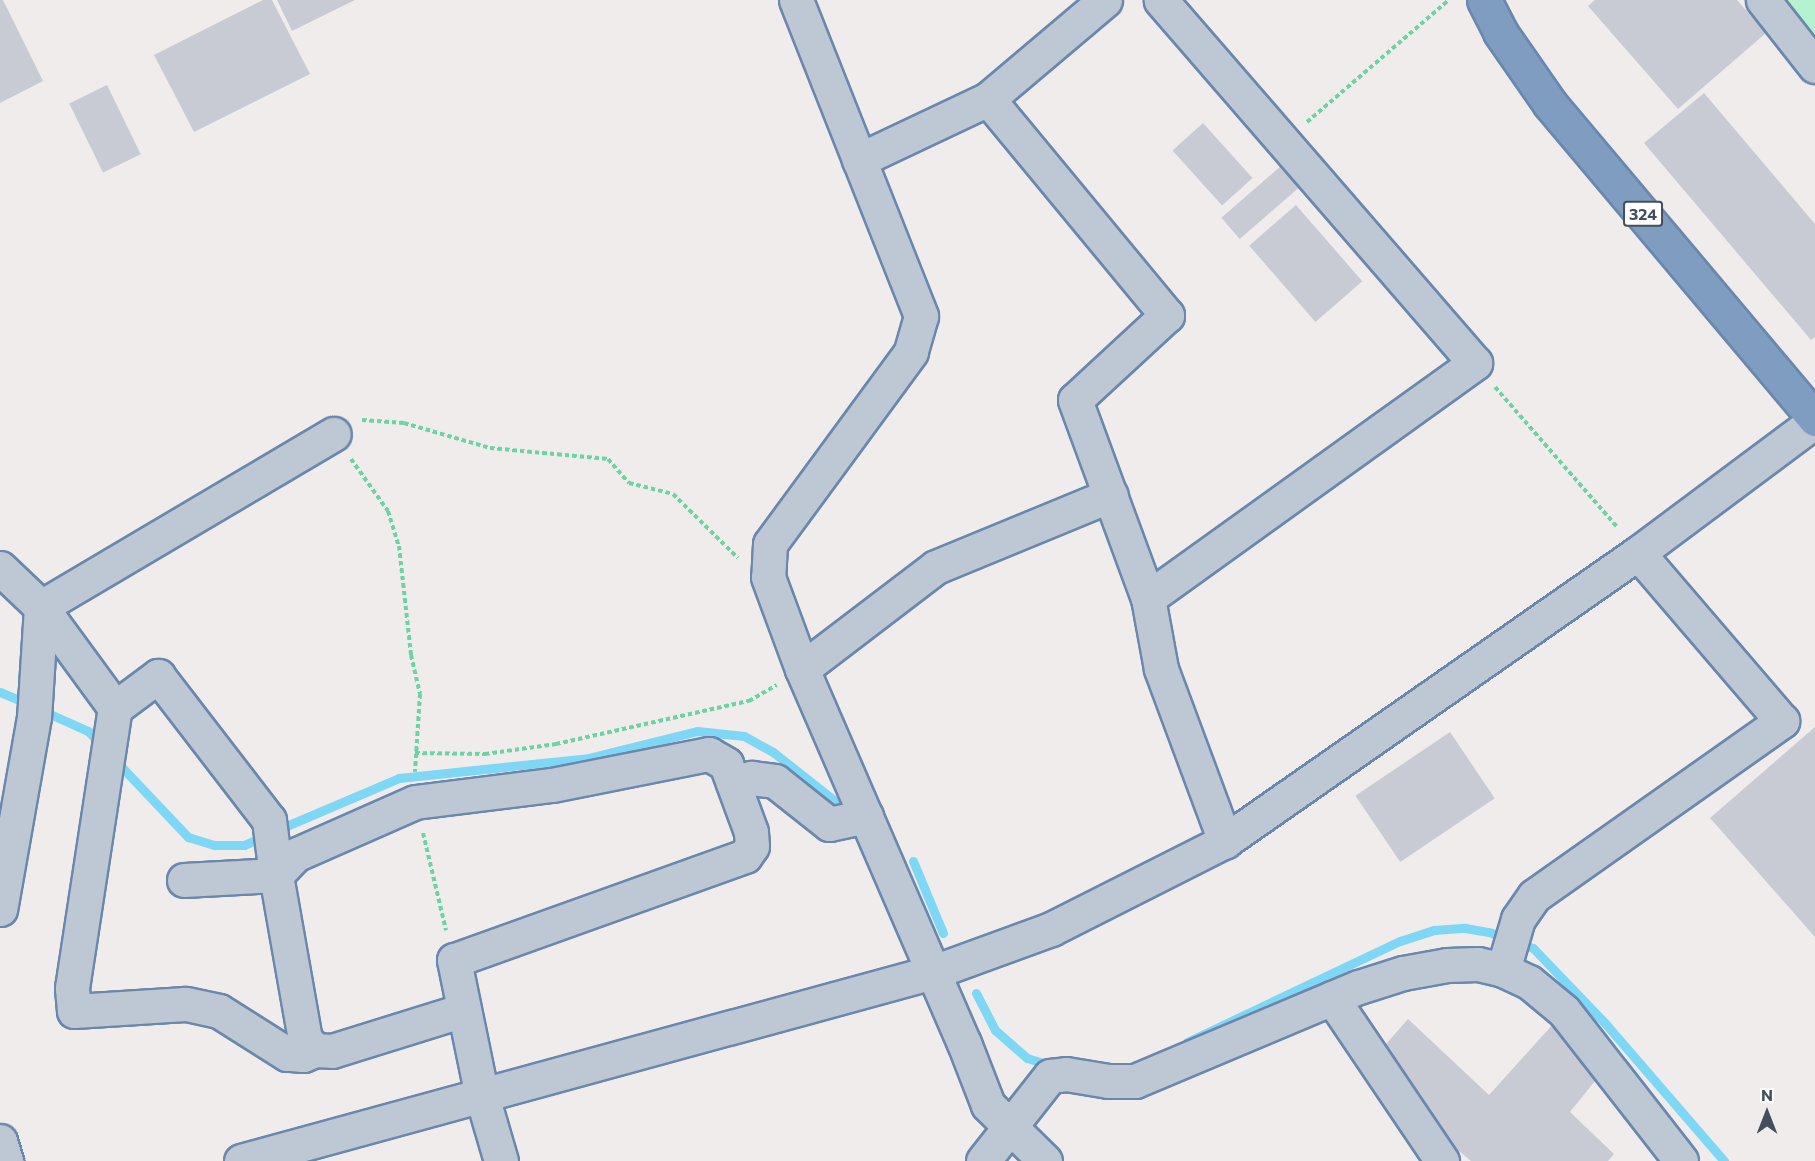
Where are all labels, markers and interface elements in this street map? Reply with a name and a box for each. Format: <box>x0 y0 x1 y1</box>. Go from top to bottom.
road number: 324 <box>1622 201 1664 227</box>
north arrow <box>1737 1083 1797 1143</box>
text: N <box>1761 1085 1773 1104</box>

